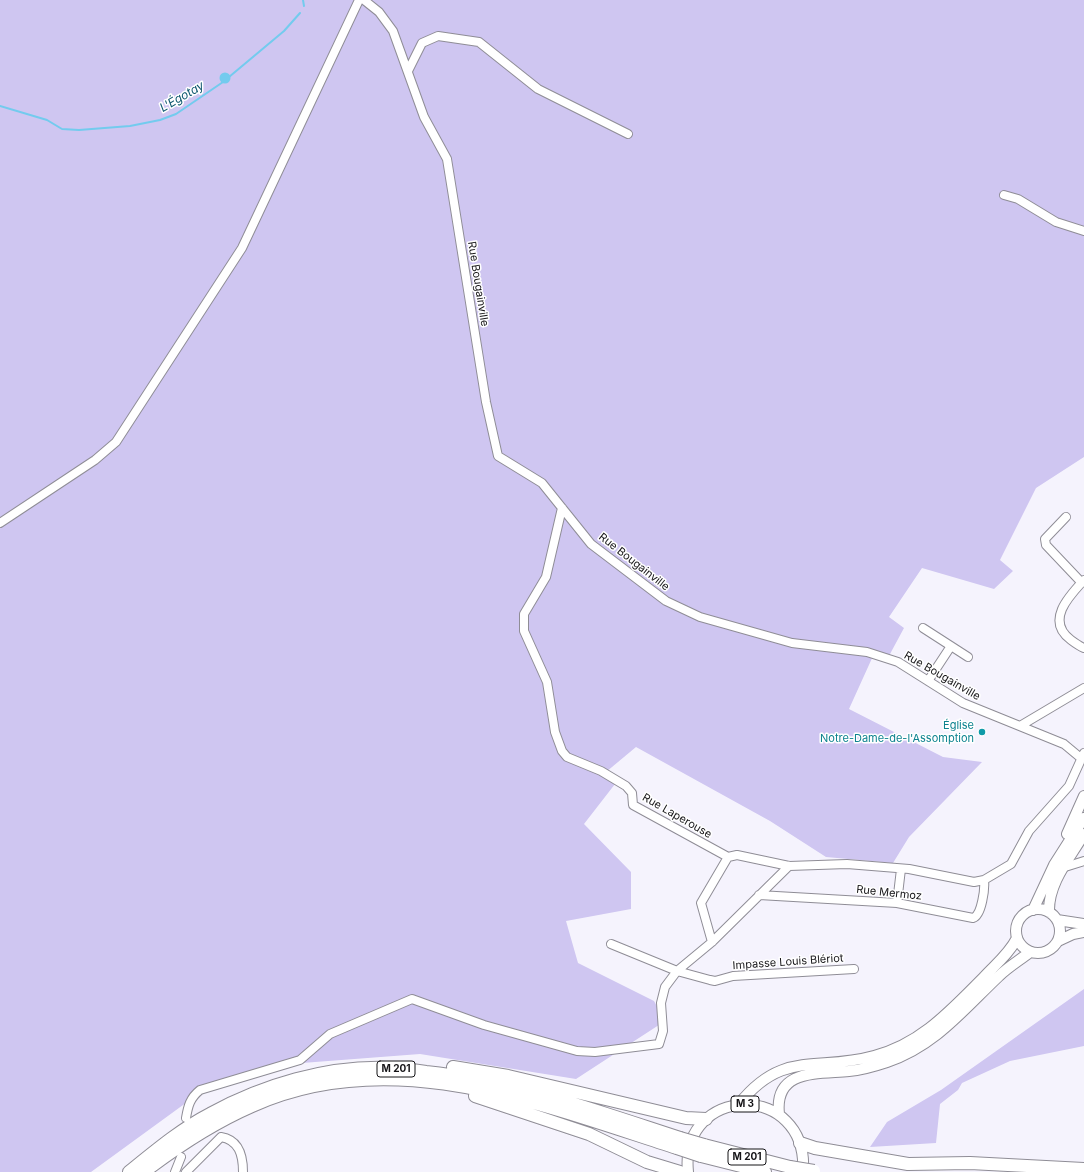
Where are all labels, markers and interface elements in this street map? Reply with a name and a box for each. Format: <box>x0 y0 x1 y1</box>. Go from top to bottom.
water label: L'Égotay <box>157 79 207 115</box>
street label: Rue Bougainville <box>465 241 491 327</box>
street label: Rue Bougainville <box>596 530 672 594</box>
street label: Rue Bougainville <box>902 649 982 703</box>
place label: Église Notre-Dame-de-l'Assomption <box>820 719 974 745</box>
marker: Église Notre-Dame-de-l'Assomption <box>977 727 987 737</box>
street label: Rue Laperouse <box>640 791 714 841</box>
street label: Rue Mermoz <box>856 883 922 903</box>
street label: Impasse Louis Blériot <box>732 952 844 972</box>
road number: M 201 <box>377 1061 415 1077</box>
road number: M 3 <box>731 1096 759 1112</box>
road number: M 201 <box>728 1149 766 1165</box>

